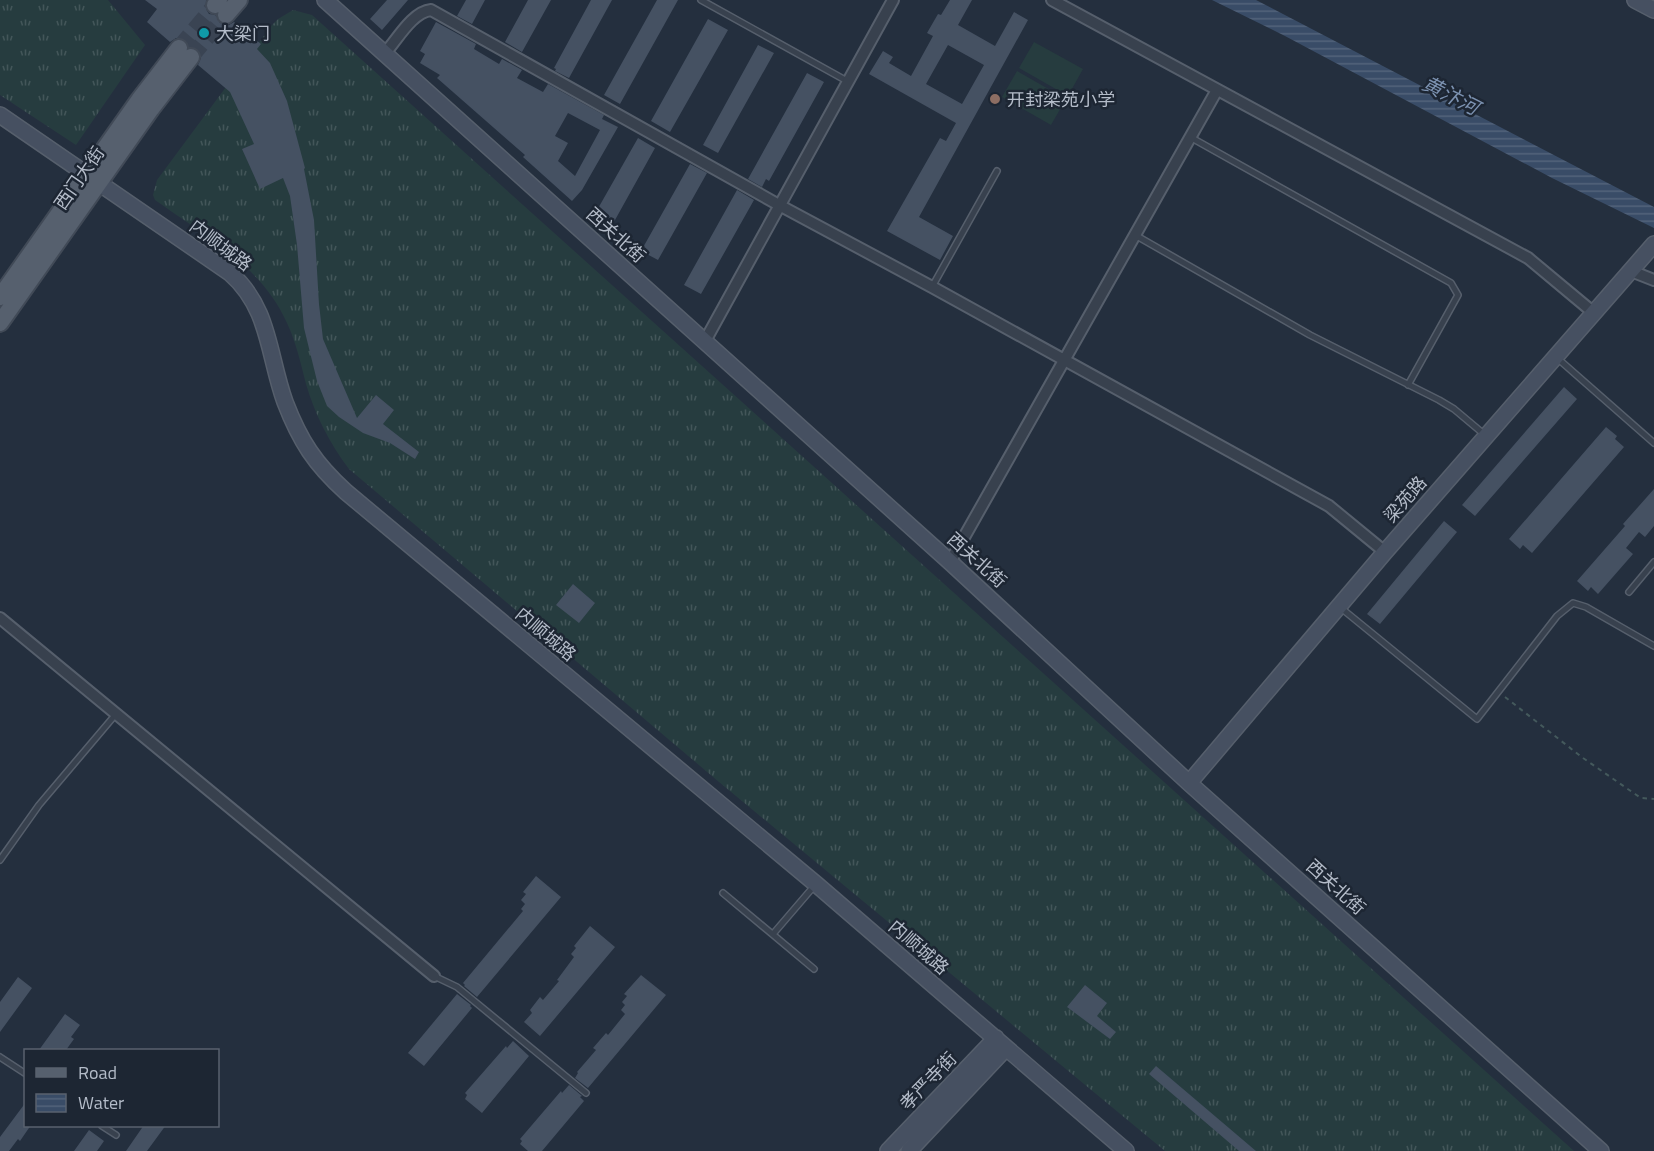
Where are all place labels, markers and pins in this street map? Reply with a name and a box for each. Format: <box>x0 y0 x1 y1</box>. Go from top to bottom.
place label: 大梁门 <box>216 20 270 47</box>
marker: 大梁门 <box>197 26 211 40</box>
place label: 开封梁苑小学 <box>1007 86 1115 113</box>
marker: 开封梁苑小学 <box>988 92 1002 106</box>

